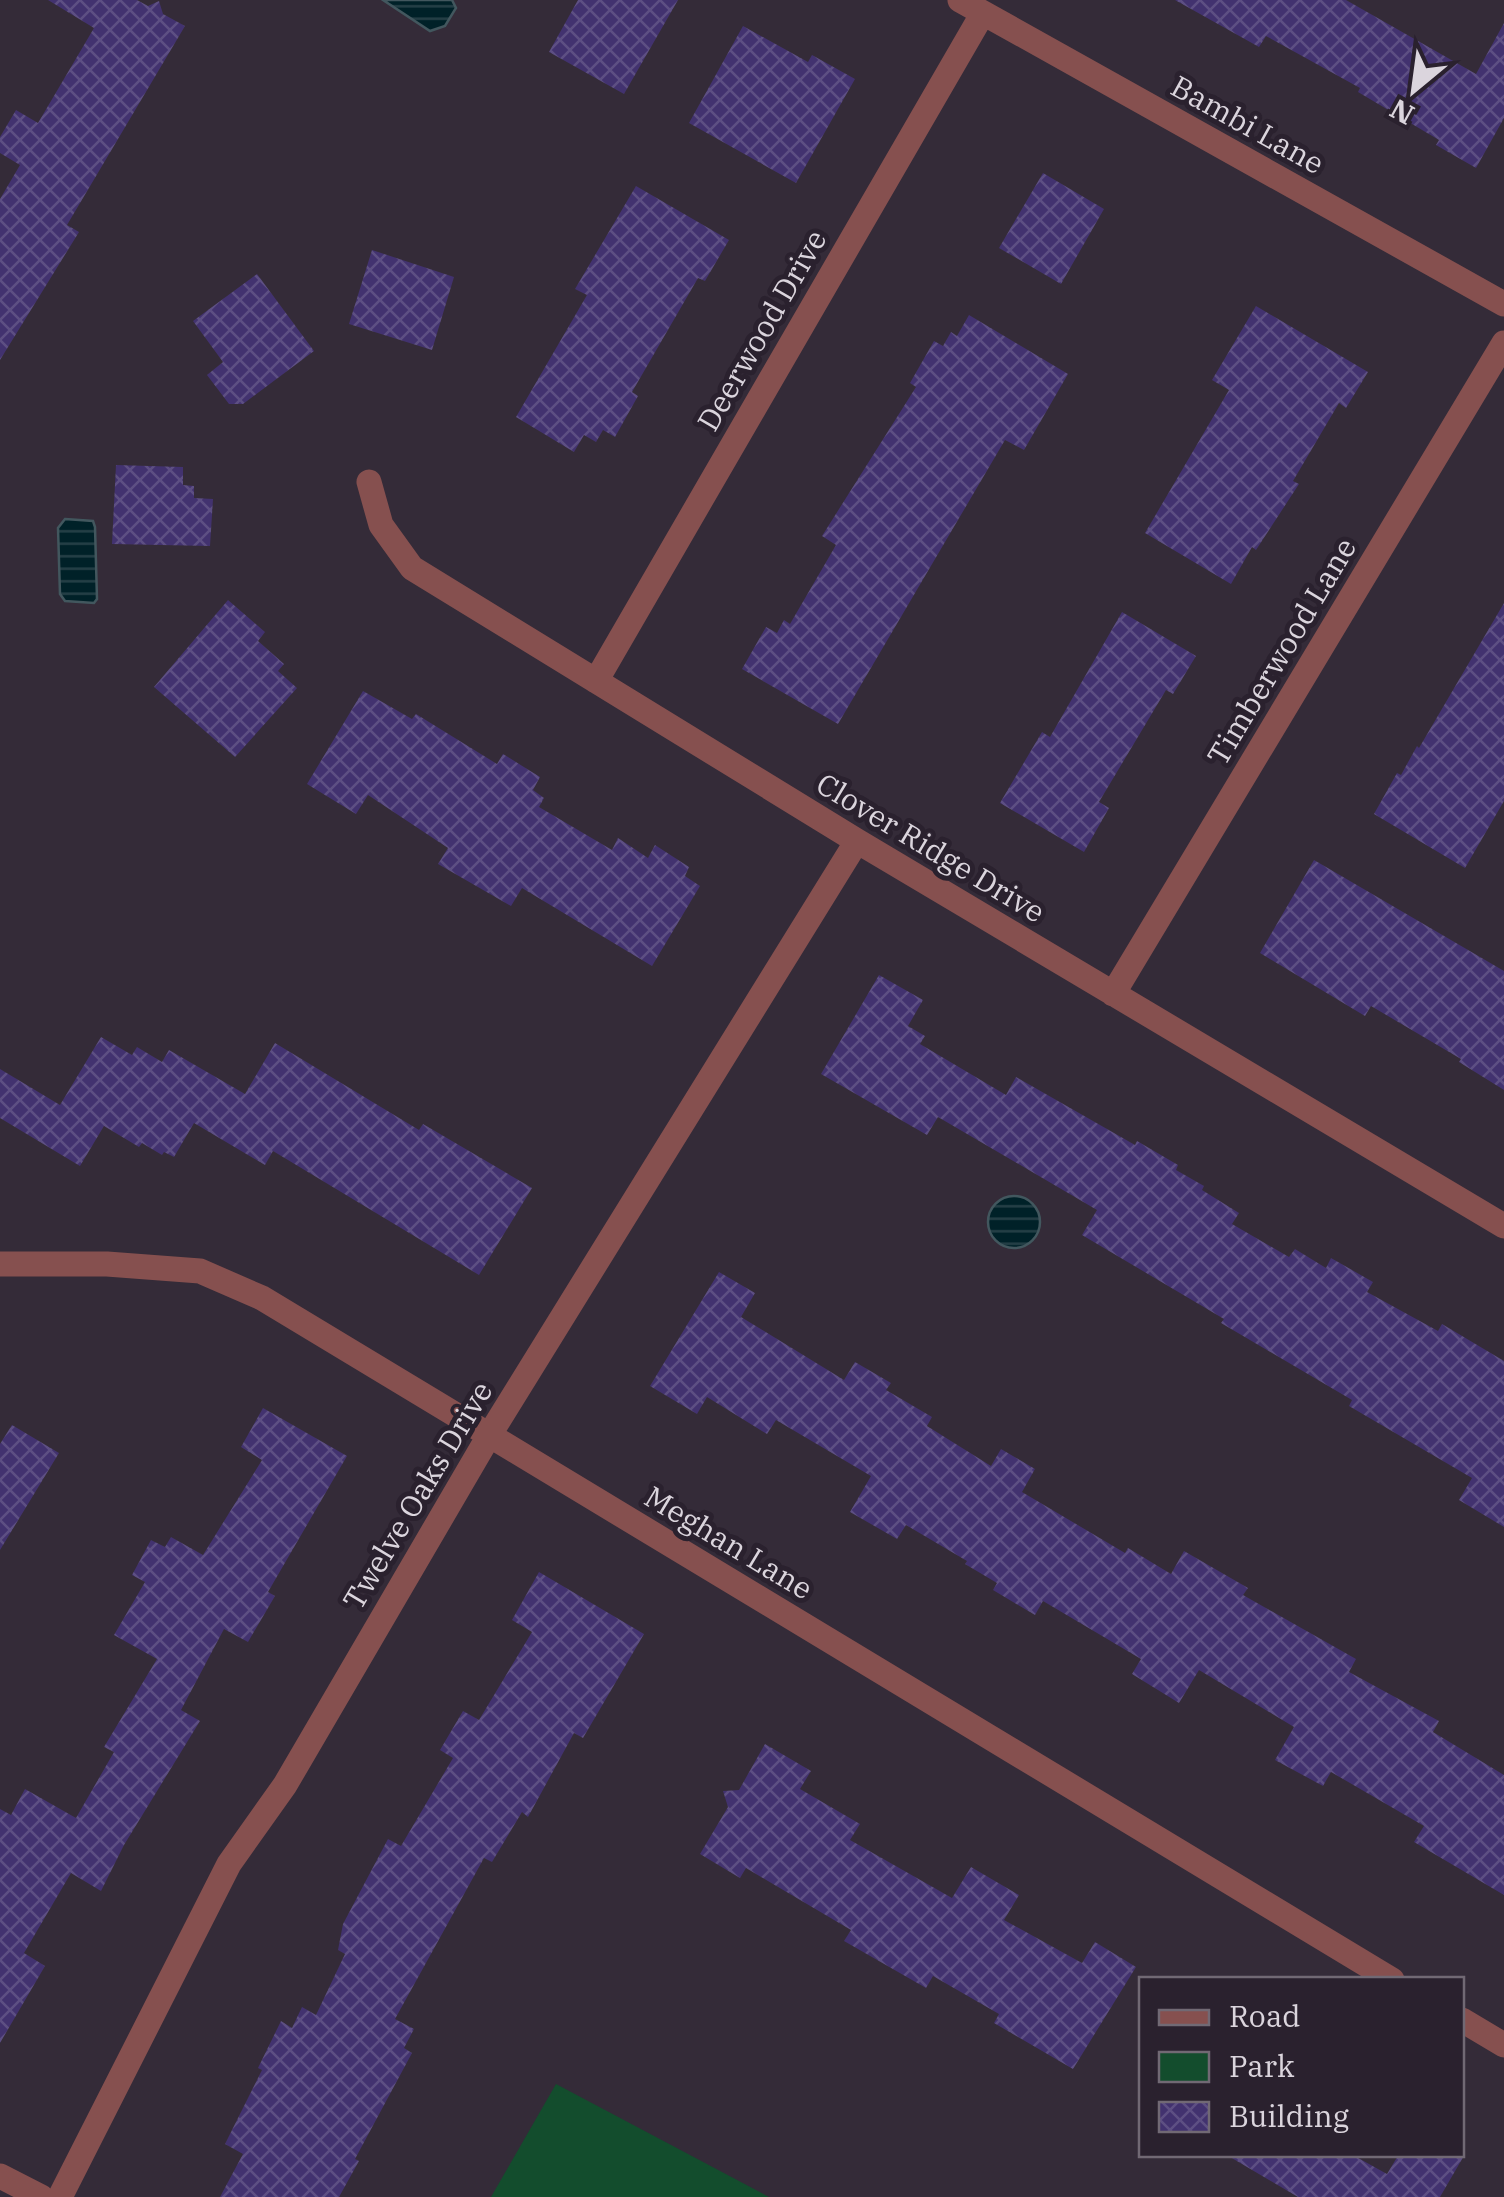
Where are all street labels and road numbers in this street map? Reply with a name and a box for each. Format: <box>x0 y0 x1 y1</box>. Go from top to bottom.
street label: Bambi Lane <box>1165 66 1331 182</box>
street label: Deerwood Drive <box>688 222 834 438</box>
street label: Timberwood Lane <box>1198 530 1364 772</box>
street label: Clover Ridge Drive <box>810 763 1052 931</box>
street label: Twelve Oaks Drive <box>334 1374 500 1616</box>
street label: Meghan Lane <box>638 1477 820 1607</box>

